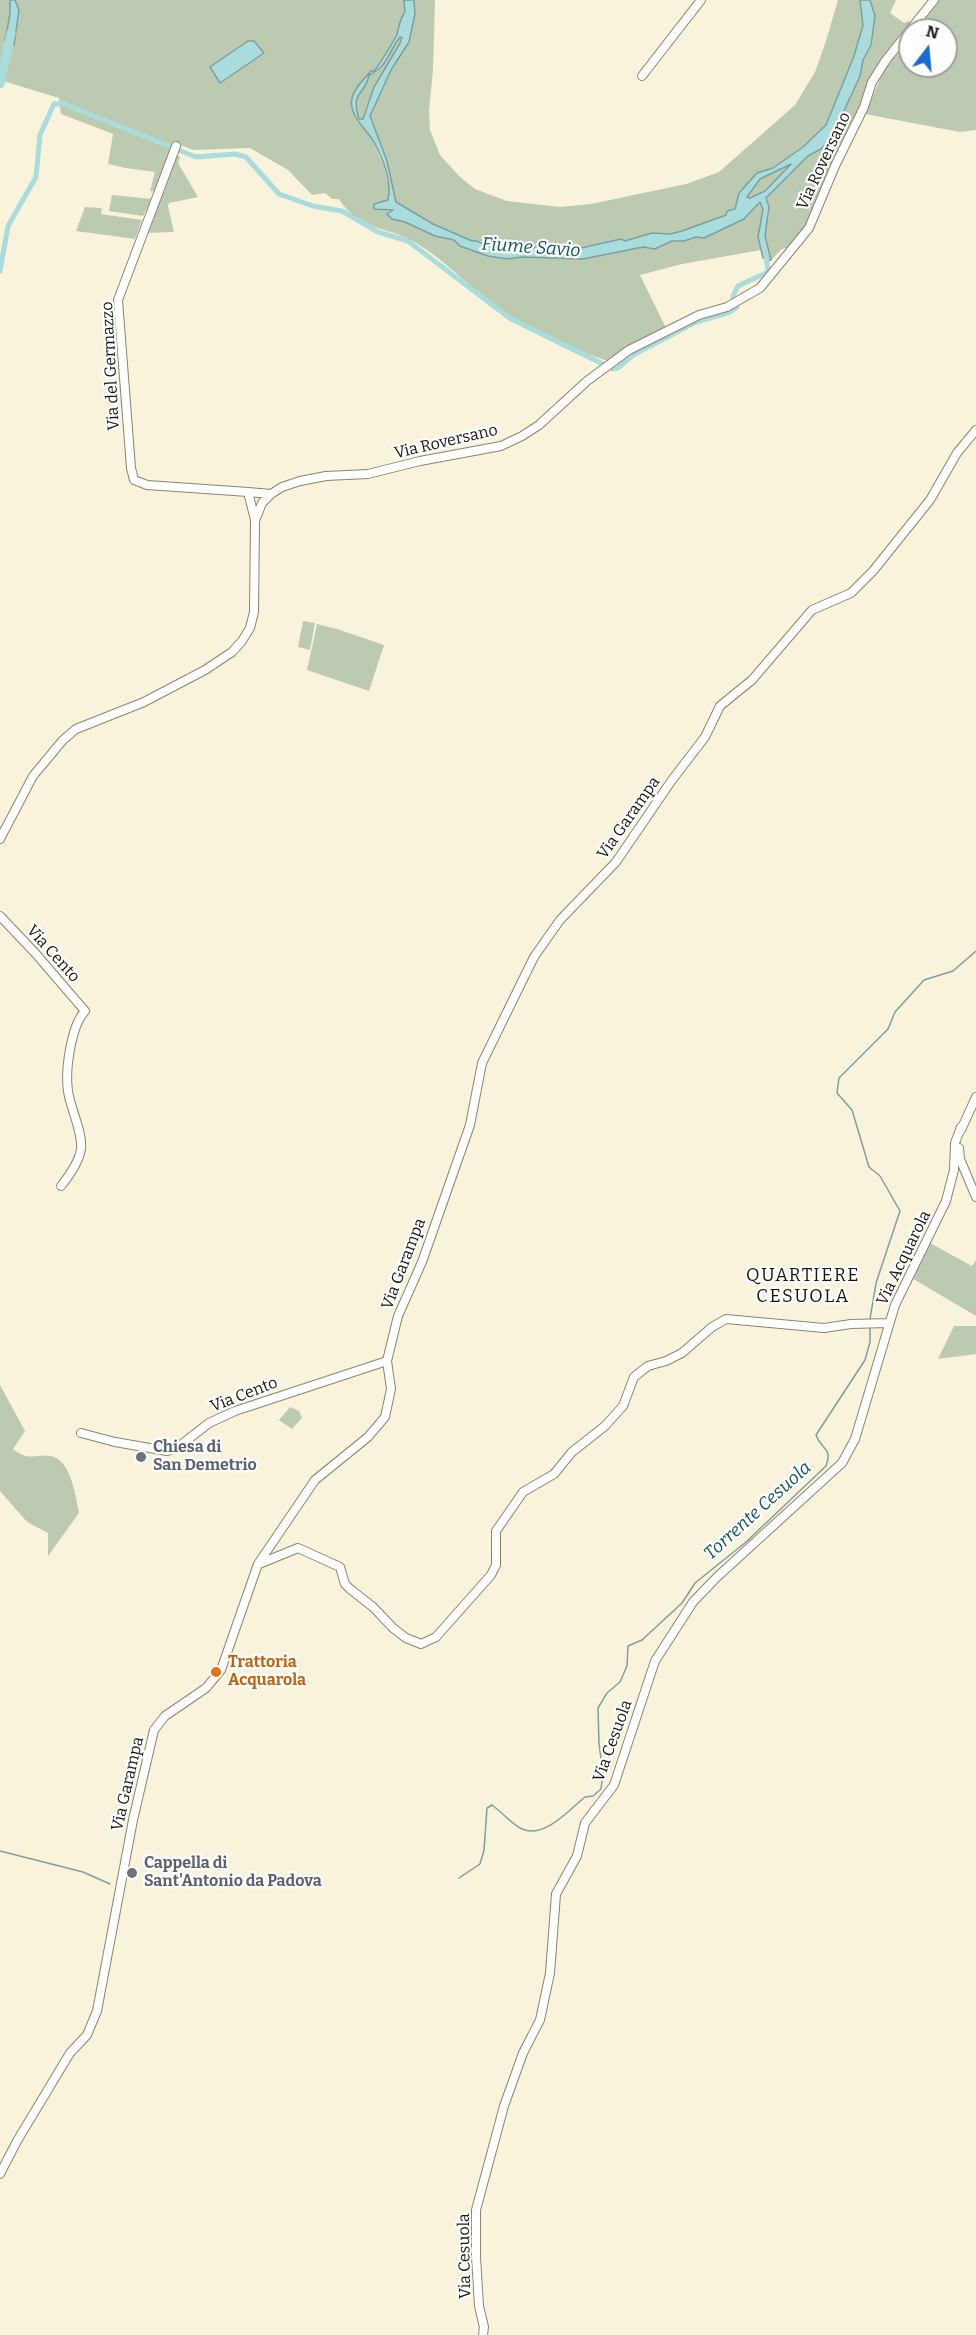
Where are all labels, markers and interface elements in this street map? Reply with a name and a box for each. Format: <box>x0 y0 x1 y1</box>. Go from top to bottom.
north arrow <box>898 18 958 78</box>
text: N <box>924 21 941 43</box>
street label: Via Roversano <box>793 109 855 213</box>
water label: Fiume Savio <box>481 234 581 262</box>
street label: Via del Germazzo <box>98 301 124 431</box>
street label: Via Roversano <box>392 421 500 463</box>
street label: Via Garampa <box>594 773 664 863</box>
street label: Via Cento <box>22 921 84 987</box>
street label: Via Acquarola <box>873 1208 935 1308</box>
street label: Via Garampa <box>378 1216 430 1312</box>
district label: QUARTIERE CESUOLA <box>746 1265 860 1308</box>
street label: Via Cento <box>208 1373 280 1417</box>
place label: Chiesa di San Demetrio <box>153 1438 257 1476</box>
marker: Chiesa di San Demetrio <box>134 1450 148 1464</box>
water label: Torrente Cesuola <box>700 1457 816 1565</box>
place label: Trattoria Acquarola <box>228 1653 306 1691</box>
marker: Trattoria Acquarola <box>209 1665 223 1679</box>
street label: Via Cesuola <box>589 1698 637 1784</box>
street label: Via Garampa <box>108 1735 148 1833</box>
place label: Cappella di Sant'Antonio da Padova <box>144 1854 322 1892</box>
marker: Cappella di Sant'Antonio da Padova <box>125 1866 139 1880</box>
street label: Via Cesuola <box>455 2213 475 2299</box>

